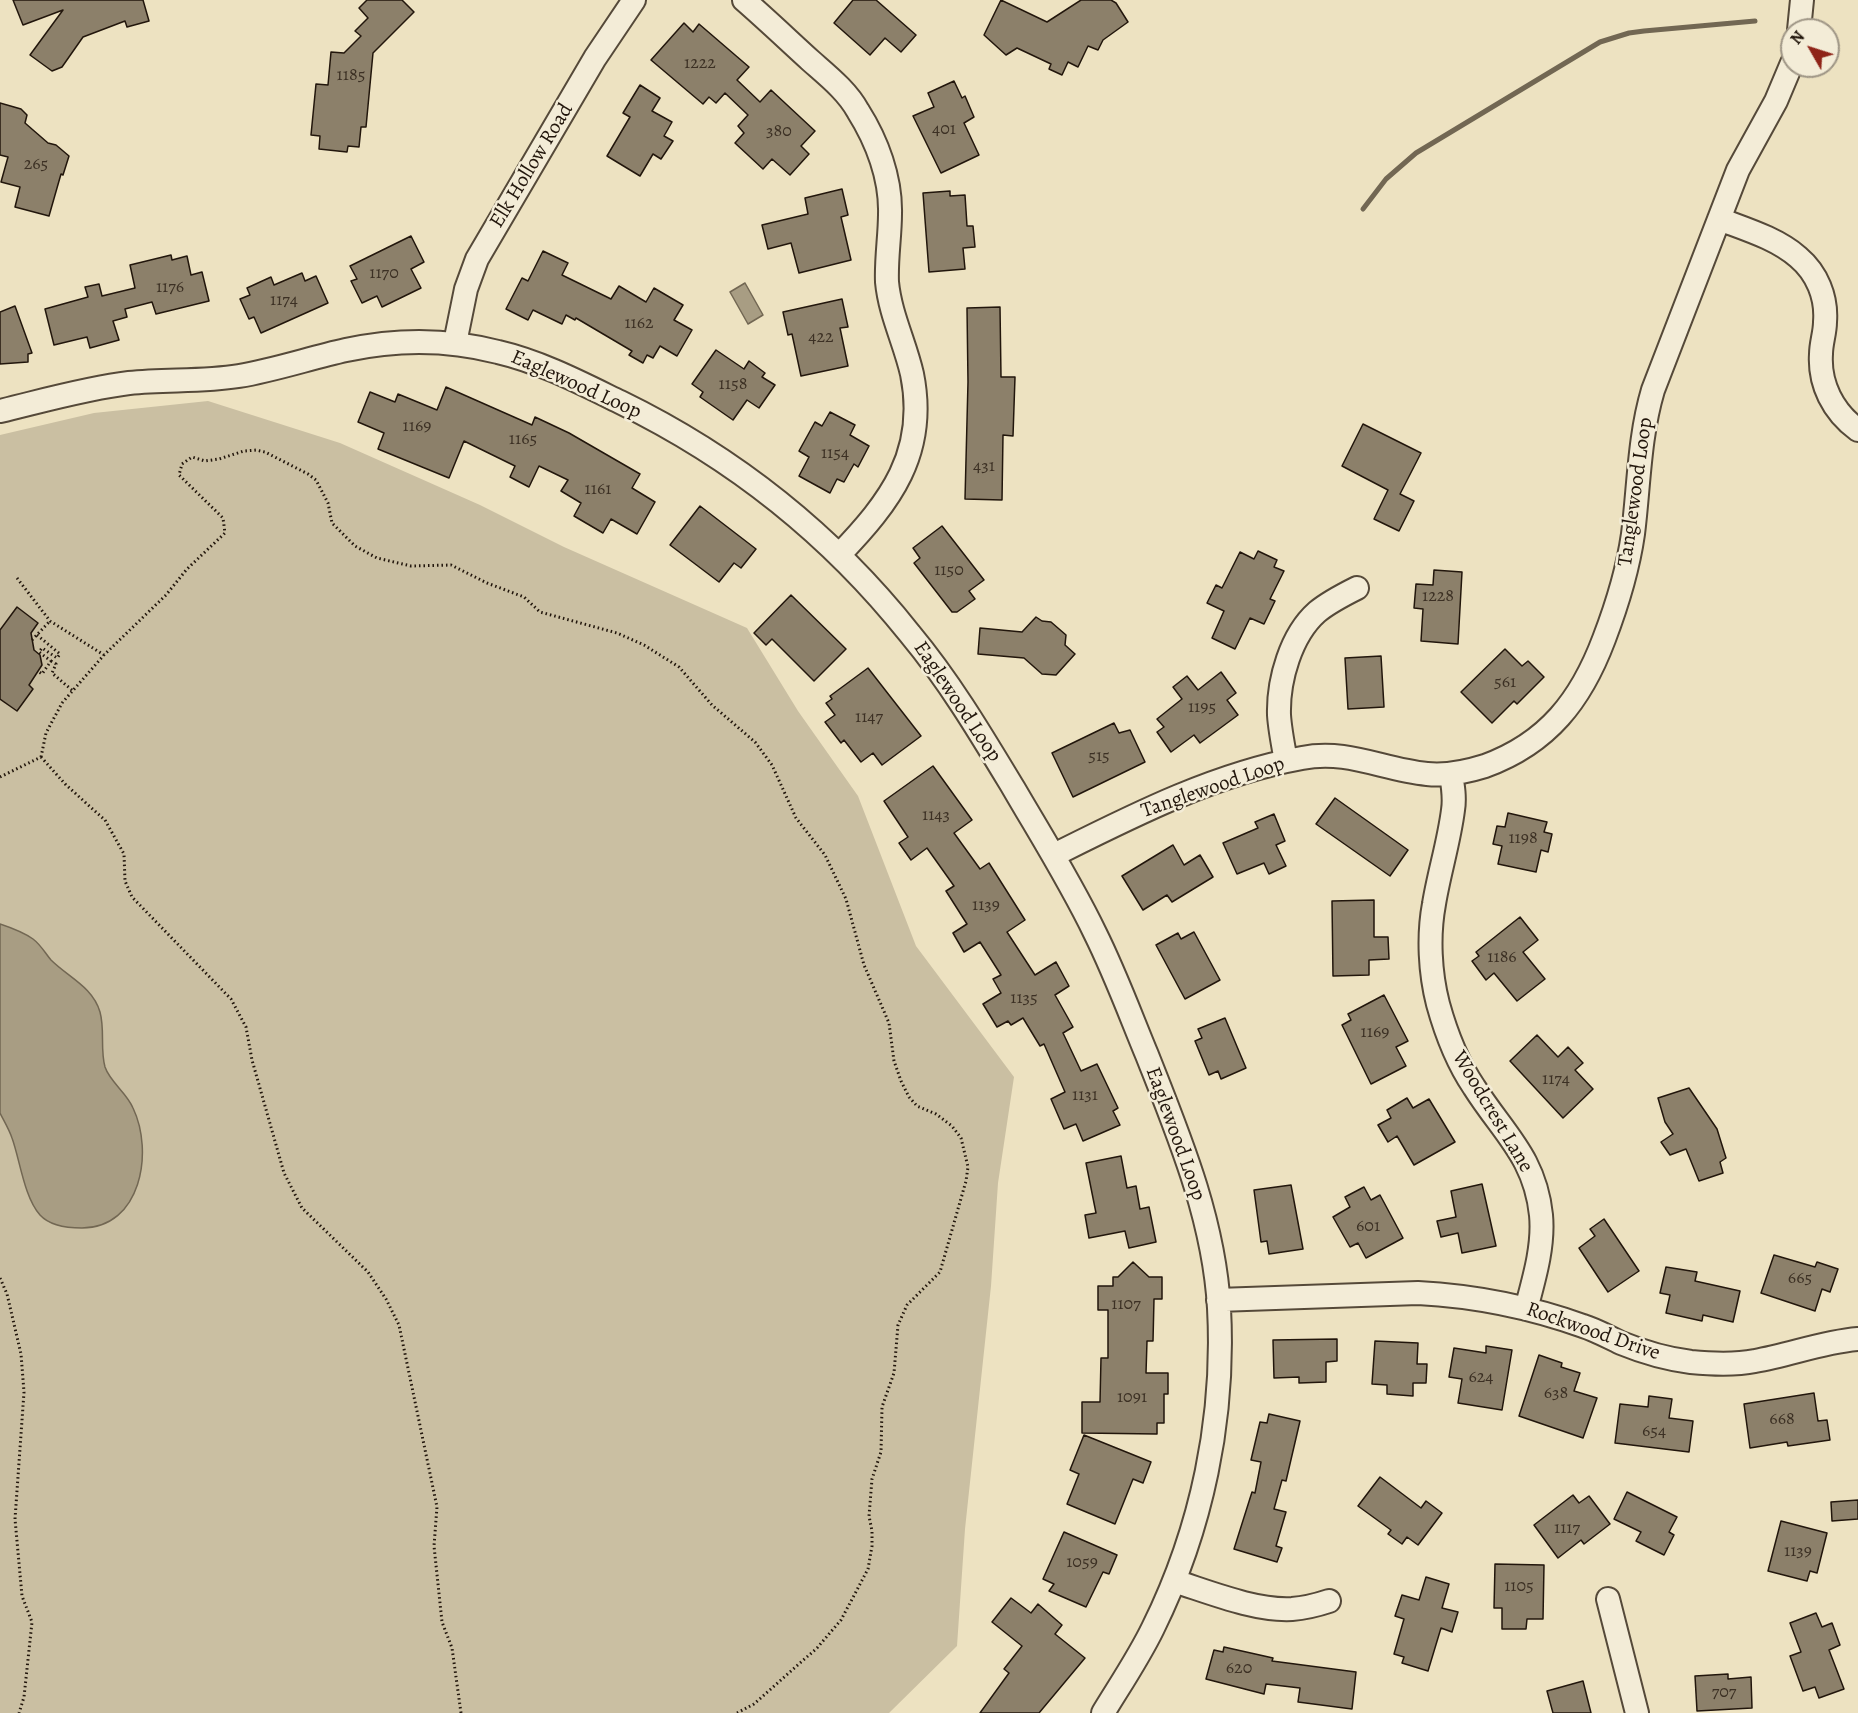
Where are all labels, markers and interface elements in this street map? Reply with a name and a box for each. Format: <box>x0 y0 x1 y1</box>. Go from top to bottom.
north arrow <box>1780 18 1840 78</box>
text: N <box>1785 26 1810 49</box>
house number: 1222 <box>684 53 716 75</box>
house number: 1185 <box>337 65 365 87</box>
street label: Elk Hollow Road <box>485 99 579 233</box>
house number: 401 <box>932 119 956 141</box>
house number: 380 <box>766 121 792 143</box>
house number: 265 <box>24 154 48 176</box>
house number: 1170 <box>369 263 399 285</box>
house number: 1176 <box>156 277 184 299</box>
house number: 1174 <box>270 290 298 312</box>
house number: 1162 <box>624 313 654 335</box>
house number: 422 <box>808 327 834 349</box>
street label: Eaglewood Loop <box>507 345 645 425</box>
house number: 1158 <box>719 374 747 396</box>
house number: 1169 <box>403 416 431 438</box>
street label: Tanglewood Loop <box>1613 416 1659 568</box>
house number: 1165 <box>509 429 537 451</box>
house number: 1154 <box>821 443 849 465</box>
house number: 431 <box>973 456 995 478</box>
house number: 1161 <box>585 479 611 501</box>
house number: 1150 <box>934 560 964 582</box>
house number: 1228 <box>1422 586 1454 608</box>
street label: Eaglewood Loop <box>907 637 1007 767</box>
house number: 561 <box>1494 672 1516 694</box>
house number: 1195 <box>1188 697 1216 719</box>
house number: 1147 <box>855 707 883 729</box>
house number: 515 <box>1088 746 1110 768</box>
street label: Tanglewood Loop <box>1138 752 1288 824</box>
house number: 1143 <box>922 805 950 827</box>
house number: 1198 <box>1508 828 1538 850</box>
house number: 1139 <box>972 895 1000 917</box>
house number: 1186 <box>1487 947 1517 969</box>
house number: 1135 <box>1010 988 1038 1010</box>
house number: 1169 <box>1361 1022 1389 1044</box>
street label: Woodcrest Lane <box>1446 1047 1538 1177</box>
street label: Eaglewood Loop <box>1139 1064 1211 1204</box>
house number: 1174 <box>1542 1069 1570 1091</box>
house number: 1131 <box>1072 1085 1098 1107</box>
house number: 601 <box>1356 1216 1380 1238</box>
house number: 665 <box>1788 1268 1812 1290</box>
house number: 1107 <box>1111 1294 1141 1316</box>
street label: Rockwood Drive <box>1523 1297 1663 1367</box>
house number: 624 <box>1468 1367 1494 1389</box>
house number: 638 <box>1544 1383 1568 1405</box>
house number: 1091 <box>1117 1387 1147 1409</box>
house number: 668 <box>1769 1409 1795 1431</box>
house number: 654 <box>1642 1421 1666 1443</box>
house number: 1117 <box>1554 1518 1580 1540</box>
house number: 1139 <box>1784 1541 1812 1563</box>
house number: 1059 <box>1066 1552 1098 1574</box>
house number: 1105 <box>1504 1576 1534 1598</box>
house number: 620 <box>1226 1658 1252 1680</box>
house number: 707 <box>1712 1682 1736 1704</box>

